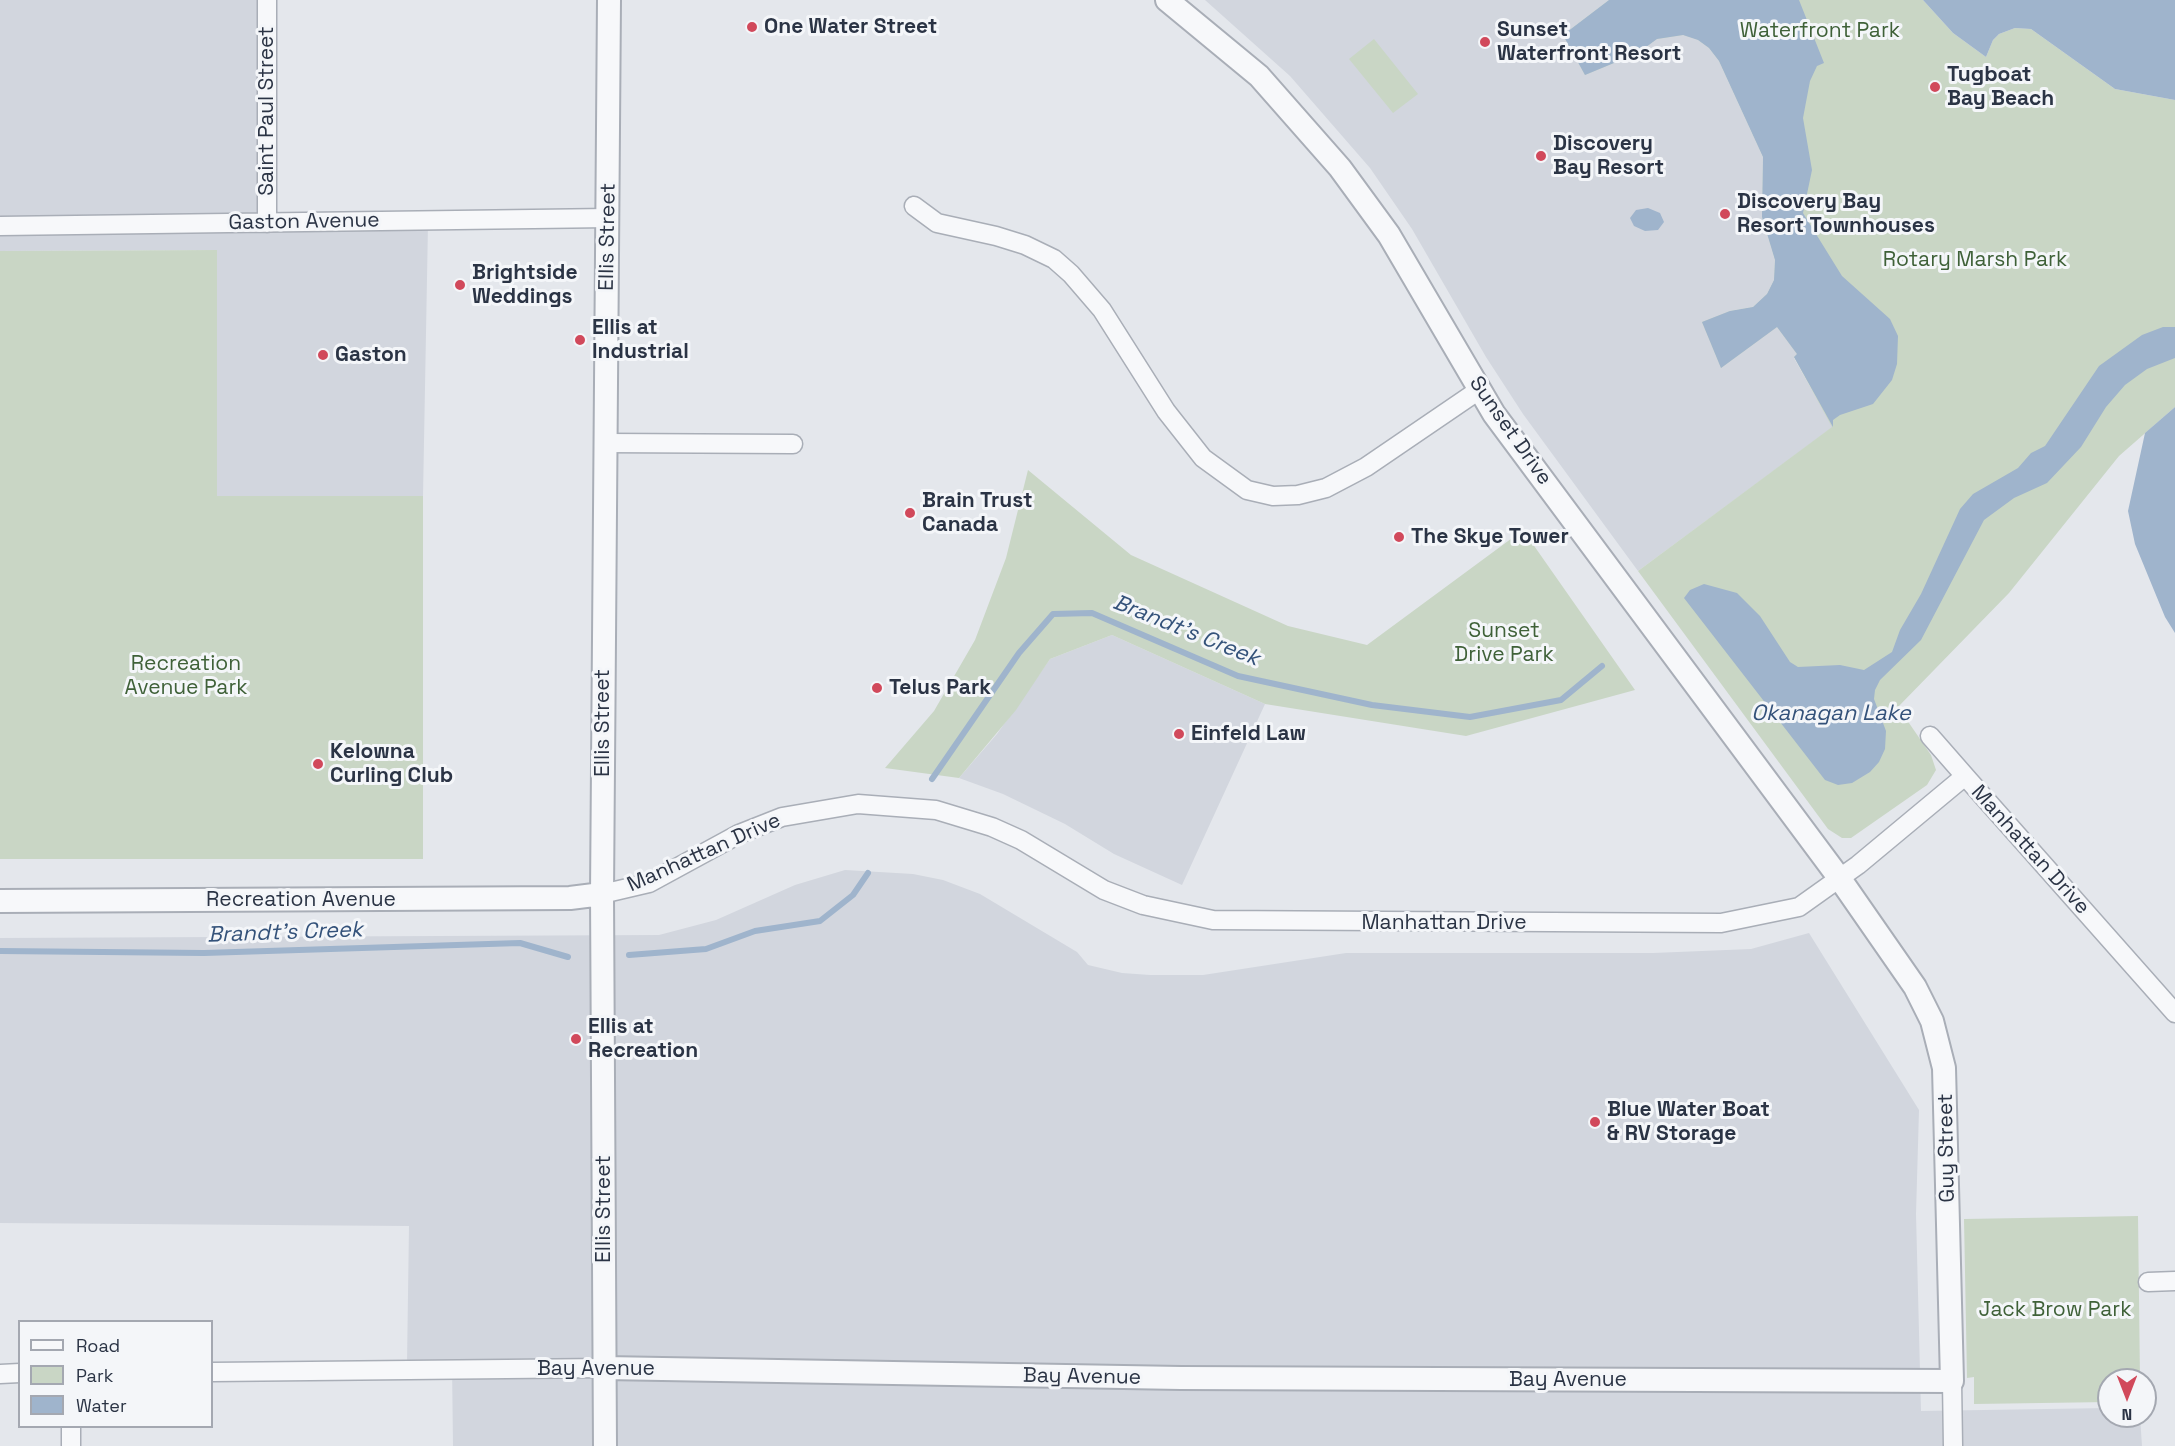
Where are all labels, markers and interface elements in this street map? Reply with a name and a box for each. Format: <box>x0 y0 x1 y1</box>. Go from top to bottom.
place label: One Water Street <box>764 14 937 40</box>
place label: Sunset Waterfront Resort <box>1497 17 1681 67</box>
park label: Waterfront Park <box>1740 18 1900 44</box>
marker: One Water Street <box>745 20 759 34</box>
street label: Saint Paul Street <box>254 26 280 196</box>
marker: Sunset Waterfront Resort <box>1478 35 1492 49</box>
place label: Tugboat Bay Beach <box>1947 62 2054 112</box>
marker: Tugboat Bay Beach <box>1928 80 1942 94</box>
place label: Discovery Bay Resort <box>1553 131 1664 181</box>
marker: Discovery Bay Resort <box>1534 149 1548 163</box>
street label: Ellis Street <box>594 183 622 291</box>
place label: Discovery Bay Resort Townhouses <box>1737 189 1935 239</box>
marker: Discovery Bay Resort Townhouses <box>1718 207 1732 221</box>
street label: Gaston Avenue <box>228 208 380 236</box>
park label: Rotary Marsh Park <box>1883 247 2067 273</box>
place label: Brightside Weddings <box>472 260 578 310</box>
marker: Brightside Weddings <box>453 278 467 292</box>
place label: Ellis at Industrial <box>592 315 689 365</box>
marker: Ellis at Industrial <box>573 333 587 347</box>
place label: Gaston <box>335 342 407 368</box>
marker: Gaston <box>316 348 330 362</box>
street label: Sunset Drive <box>1463 372 1557 490</box>
place label: Brain Trust Canada <box>922 488 1033 538</box>
marker: Brain Trust Canada <box>903 506 917 520</box>
place label: The Skye Tower <box>1411 524 1569 550</box>
marker: The Skye Tower <box>1392 530 1406 544</box>
water label: Brandt's Creek <box>1109 590 1263 672</box>
park label: Sunset Drive Park <box>1454 618 1554 668</box>
park label: Recreation Avenue Park <box>124 651 248 701</box>
street label: Ellis Street <box>590 669 616 777</box>
place label: Telus Park <box>889 675 991 701</box>
marker: Telus Park <box>870 681 884 695</box>
water label: Okanagan Lake <box>1751 701 1911 727</box>
place label: Einfeld Law <box>1191 721 1306 747</box>
marker: Einfeld Law <box>1172 727 1186 741</box>
place label: Kelowna Curling Club <box>330 739 453 789</box>
marker: Kelowna Curling Club <box>311 757 325 771</box>
street label: Manhattan Drive <box>1965 780 2095 920</box>
street label: Manhattan Drive <box>623 808 785 898</box>
street label: Recreation Avenue <box>206 887 396 913</box>
street label: Manhattan Drive <box>1361 910 1527 936</box>
water label: Brandt's Creek <box>207 917 363 949</box>
place label: Ellis at Recreation <box>588 1014 698 1064</box>
marker: Ellis at Recreation <box>569 1032 583 1046</box>
street label: Guy Street <box>1933 1093 1961 1203</box>
place label: Blue Water Boat & RV Storage <box>1607 1097 1770 1147</box>
marker: Blue Water Boat & RV Storage <box>1588 1115 1602 1129</box>
street label: Ellis Street <box>591 1155 617 1263</box>
park label: Jack Brow Park <box>1978 1297 2132 1323</box>
legend <box>18 1320 213 1428</box>
text: Road <box>76 1334 120 1357</box>
street label: Bay Avenue <box>537 1356 655 1382</box>
street label: Bay Avenue <box>1023 1363 1141 1391</box>
text: Park <box>76 1364 113 1387</box>
street label: Bay Avenue <box>1509 1367 1627 1393</box>
north arrow <box>2097 1368 2157 1428</box>
text: Water <box>76 1394 127 1417</box>
text: N <box>2122 1404 2132 1425</box>

